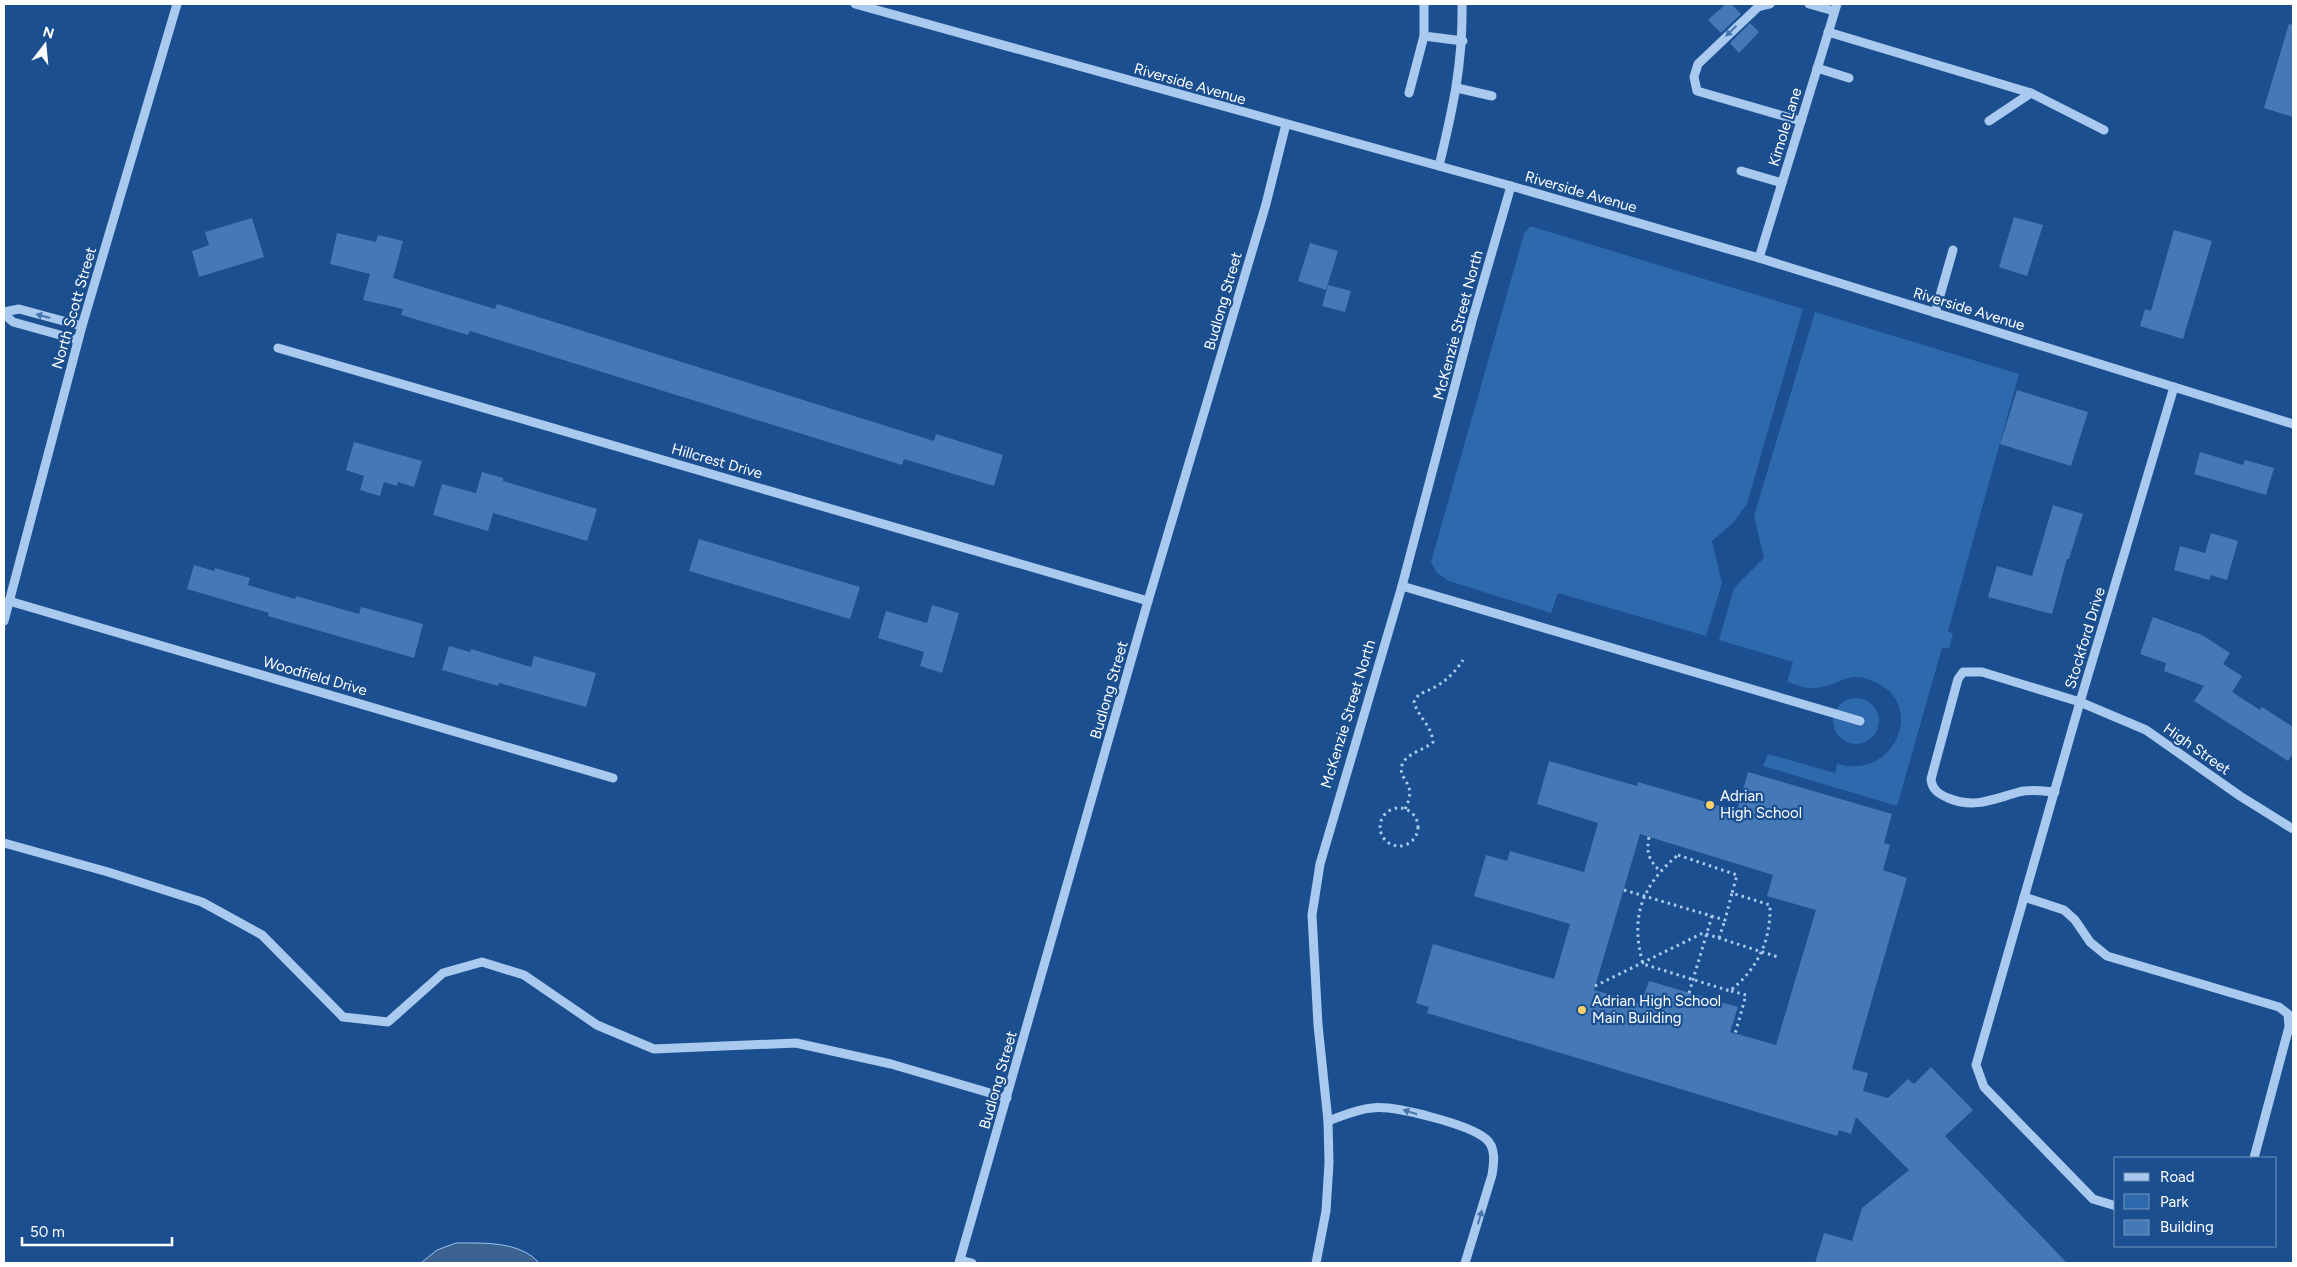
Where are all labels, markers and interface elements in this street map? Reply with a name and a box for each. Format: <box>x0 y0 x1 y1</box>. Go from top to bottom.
north arrow <box>20 20 70 70</box>
text: N <box>41 23 56 43</box>
one-way arrow <box>1726 25 1738 37</box>
street label: Riverside Avenue <box>1132 59 1248 109</box>
street label: Kimole Lane <box>1765 85 1805 169</box>
street label: Riverside Avenue <box>1523 167 1639 217</box>
street label: North Scott Street <box>48 245 100 371</box>
street label: McKenzie Street North <box>1429 248 1487 402</box>
street label: Budlong Street <box>1200 250 1246 352</box>
street label: Riverside Avenue <box>1911 283 2027 335</box>
one-way arrow <box>35 311 50 319</box>
street label: Hillcrest Drive <box>669 439 765 483</box>
street label: Stockford Drive <box>2061 585 2109 691</box>
street label: McKenzie Street North <box>1317 638 1379 790</box>
street label: Budlong Street <box>1086 639 1132 741</box>
street label: Woodfield Drive <box>261 653 369 699</box>
street label: High Street <box>2160 719 2234 779</box>
place label: Adrian High School <box>1720 787 1802 822</box>
marker: Adrian High School <box>1704 799 1716 811</box>
place label: Adrian High School Main Building <box>1592 992 1721 1027</box>
marker: Adrian High School Main Building <box>1576 1004 1588 1016</box>
street label: Budlong Street <box>975 1029 1021 1131</box>
one-way arrow <box>1402 1107 1417 1115</box>
legend <box>2114 1157 2277 1247</box>
text: Road <box>2160 1168 2195 1186</box>
text: Park <box>2160 1193 2189 1211</box>
one-way arrow <box>1476 1209 1484 1224</box>
scale bar <box>22 1214 172 1246</box>
text: Building <box>2160 1218 2214 1236</box>
text: 50 m <box>30 1223 65 1241</box>

